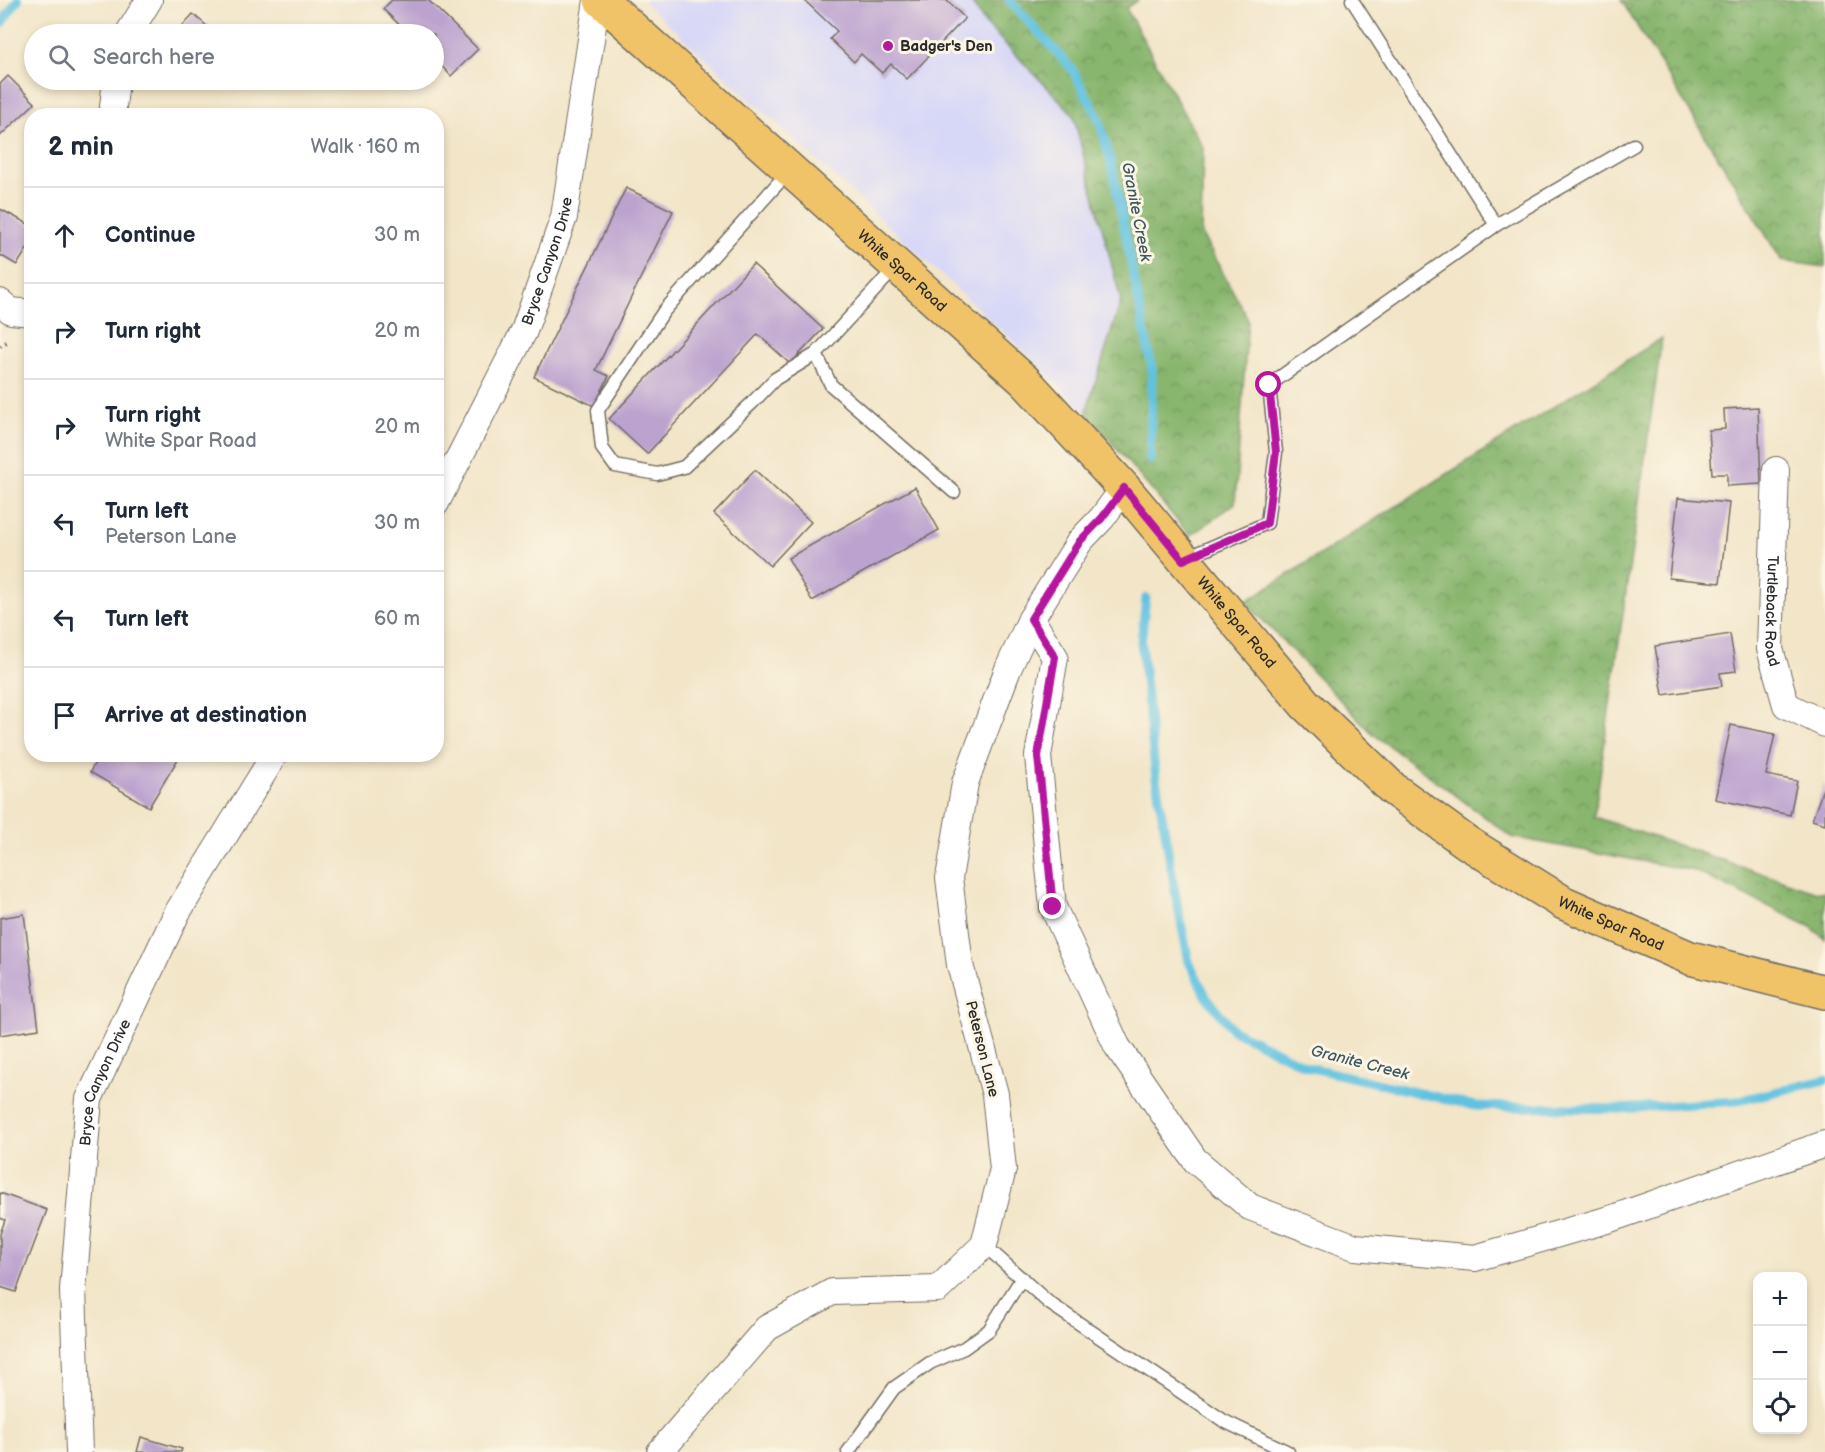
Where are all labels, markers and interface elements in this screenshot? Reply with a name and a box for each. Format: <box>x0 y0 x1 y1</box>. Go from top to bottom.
search box <box>24 24 444 90</box>
place label: Badger's Den <box>900 37 993 56</box>
marker: Badger's Den <box>881 39 895 53</box>
icon: search <box>45 41 78 74</box>
text: Search here <box>93 44 215 71</box>
text: 2 min <box>48 132 114 163</box>
text: Walk · 160 m <box>311 135 420 159</box>
water label: Granite Creek <box>1117 161 1155 264</box>
street label: Bryce Canyon Drive <box>517 196 576 328</box>
icon: ahead <box>48 219 81 252</box>
text: Continue <box>105 222 195 249</box>
text: 30 m <box>374 223 420 247</box>
street label: White Spar Road <box>854 226 951 316</box>
icon: right <box>48 315 81 348</box>
text: Turn right <box>105 318 201 345</box>
text: 20 m <box>375 319 420 343</box>
route start <box>1255 371 1281 397</box>
text: Turn right <box>105 402 201 429</box>
icon: right <box>48 411 81 444</box>
text: 20 m <box>375 415 420 439</box>
text: White Spar Road <box>105 429 257 453</box>
text: Turn left <box>105 498 189 525</box>
icon: left <box>48 507 81 540</box>
text: 30 m <box>374 511 420 535</box>
text: Peterson Lane <box>105 525 237 549</box>
street label: Turtleback Road <box>1760 555 1784 668</box>
street label: White Spar Road <box>1193 573 1280 672</box>
icon: left <box>48 603 81 636</box>
text: Turn left <box>105 606 189 633</box>
text: 60 m <box>374 607 420 631</box>
icon: arrive <box>48 699 81 732</box>
text: Arrive at destination <box>105 702 307 729</box>
street label: White Spar Road <box>1555 892 1667 955</box>
route end <box>1039 893 1065 919</box>
street label: Peterson Lane <box>961 999 1003 1099</box>
street label: Bryce Canyon Drive <box>76 1016 135 1147</box>
water label: Granite Creek <box>1309 1042 1412 1085</box>
map controls <box>1753 1272 1807 1434</box>
button: + <box>1753 1272 1807 1326</box>
button: − <box>1753 1326 1807 1380</box>
button: locate <box>1753 1380 1807 1434</box>

